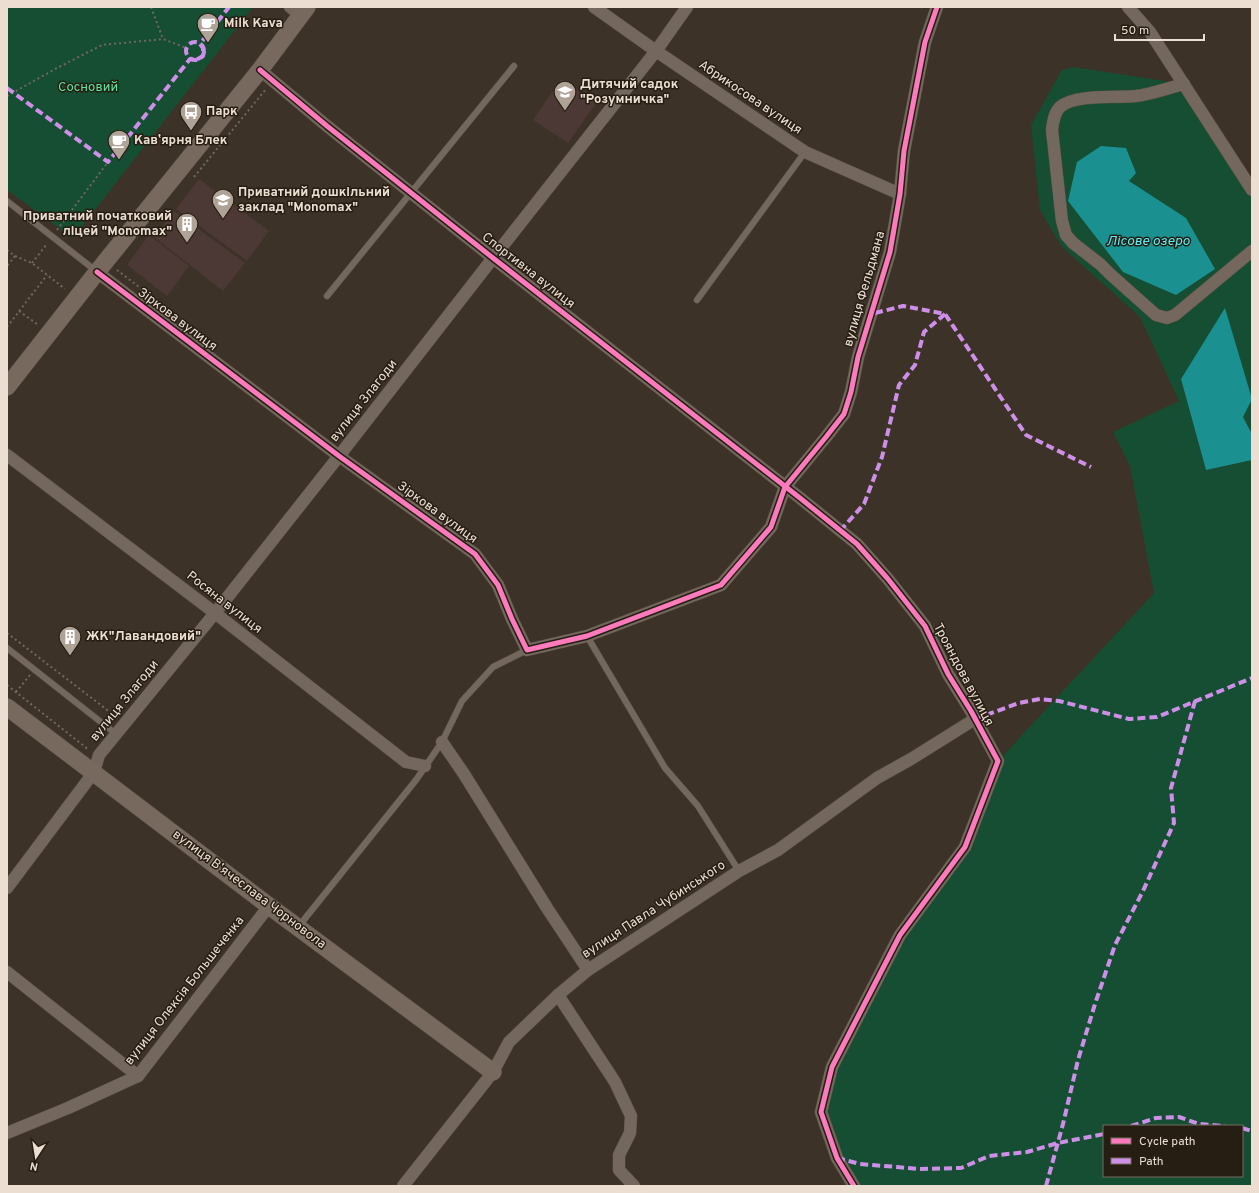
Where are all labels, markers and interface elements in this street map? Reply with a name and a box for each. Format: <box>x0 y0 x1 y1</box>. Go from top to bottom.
cafe icon: Milk Kava <box>195 11 221 44</box>
place label: Milk Kava <box>224 16 283 32</box>
scale bar <box>1115 16 1204 42</box>
text: 50 m <box>1121 23 1149 39</box>
street label: Абрикосова вулиця <box>695 57 805 139</box>
place label: Дитячий садок "Розумничка" <box>580 77 679 108</box>
school or university icon: Дитячий садок "Розумничка" <box>552 79 578 112</box>
park label: Сосновий <box>58 80 118 96</box>
bus stop icon: Парк <box>178 99 204 132</box>
place label: Парк <box>206 104 238 120</box>
cafe icon: Кавʼярня Блек <box>106 128 132 161</box>
place label: Кавʼярня Блек <box>134 133 228 149</box>
place label: Приватний дошкільний заклад "Monomax" <box>238 185 390 216</box>
school or university icon: Приватний дошкільний заклад "Monomax" <box>210 187 236 220</box>
place label: Приватний початковий ліцей "Monomax" <box>23 209 172 240</box>
building icon: Приватний початковий ліцей "Monomax" <box>174 211 200 244</box>
street label: вулиця Фельдмана <box>841 229 889 349</box>
street label: Спортивна вулиця <box>478 230 578 312</box>
water label: Лісове озеро <box>1106 233 1190 250</box>
street label: Зіркова вулиця <box>134 285 220 355</box>
street label: вулиця Злагоди <box>327 357 401 445</box>
street label: Зіркова вулиця <box>394 478 480 548</box>
street label: Росяна вулиця <box>183 568 265 638</box>
street label: Трояндова вулиця <box>929 621 997 729</box>
building icon: ЖК"Лавандовий" <box>57 624 83 657</box>
place label: ЖК"Лавандовий" <box>86 629 201 645</box>
street label: вулиця Злагоди <box>87 657 163 745</box>
street label: вулиця Вʼячеслава Чорновола <box>169 827 329 953</box>
street label: вулиця Павла Чубинського <box>579 858 729 962</box>
street label: вулиця Олексія Большеченка <box>122 913 248 1069</box>
legend <box>1103 1125 1243 1177</box>
text: Cycle path <box>1139 1134 1196 1150</box>
north arrow <box>16 1137 56 1177</box>
text: Path <box>1139 1154 1164 1170</box>
text: N <box>29 1158 39 1173</box>

